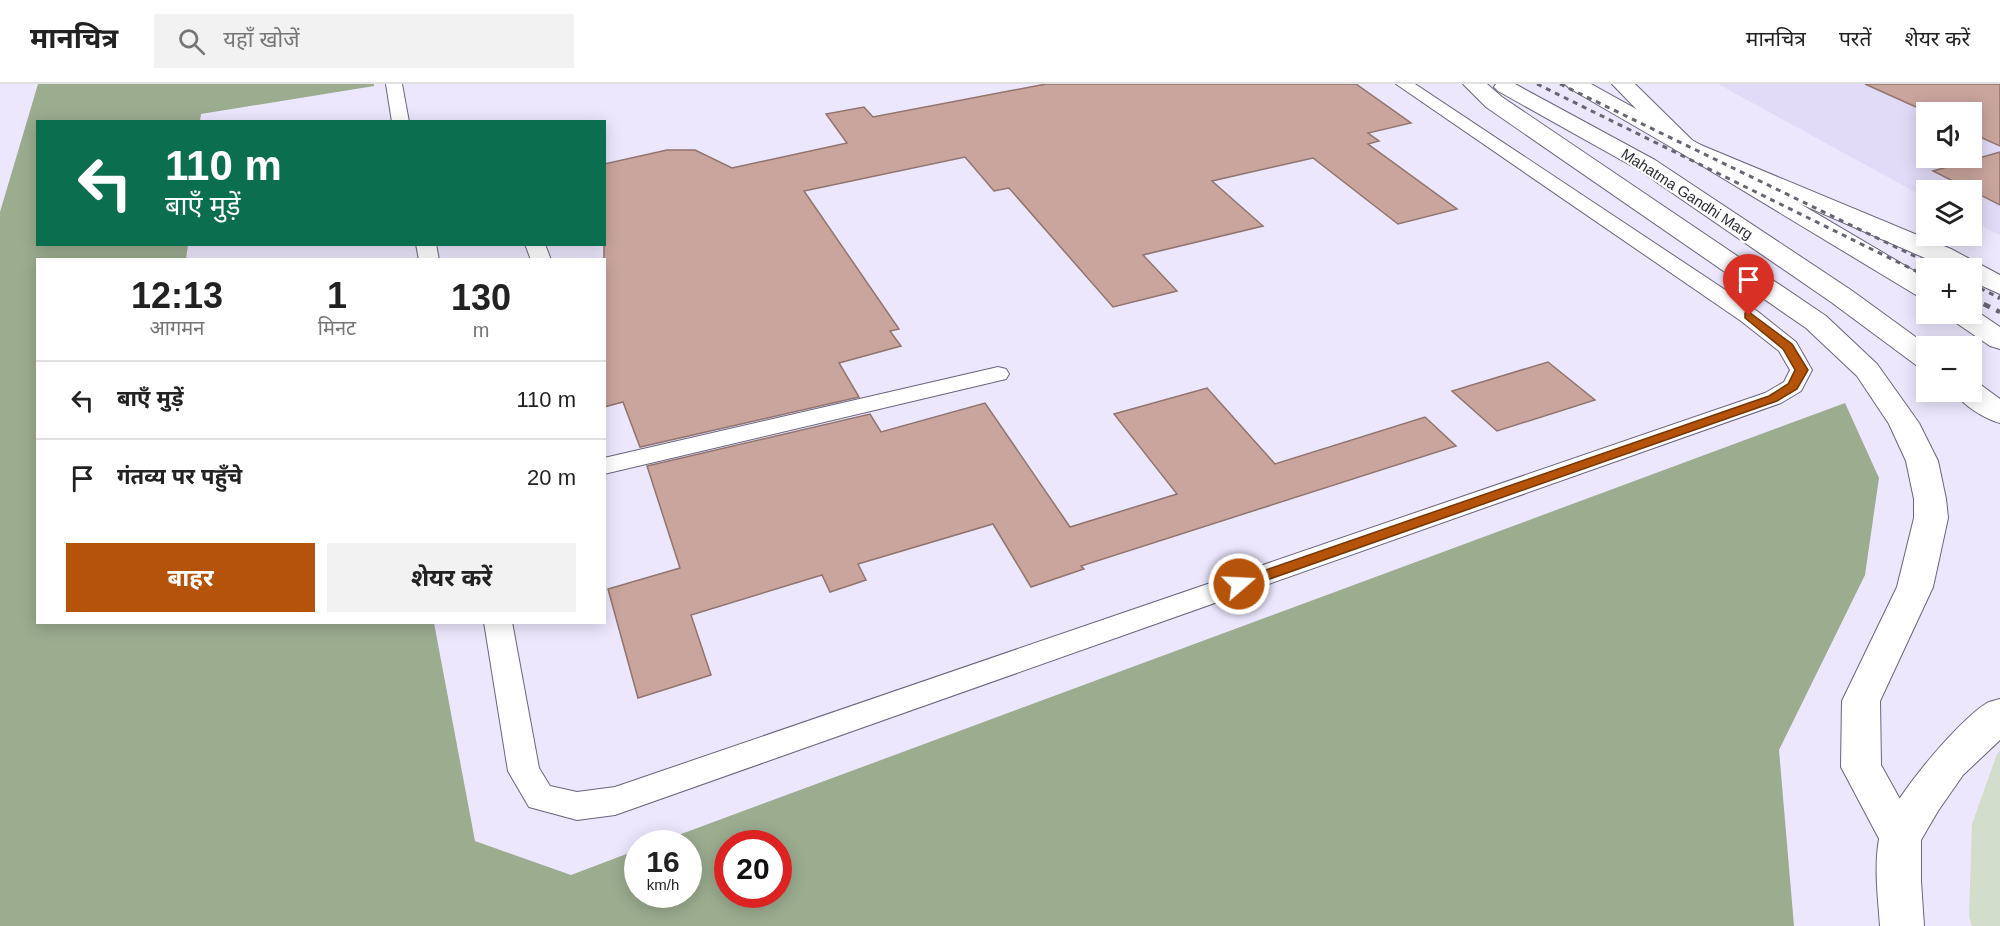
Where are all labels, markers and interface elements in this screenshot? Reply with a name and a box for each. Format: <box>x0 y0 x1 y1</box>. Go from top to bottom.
search box <box>154 14 574 68</box>
text: मानचित्र <box>30 23 118 54</box>
icon: search <box>175 25 208 58</box>
text: यहाँ खोजें <box>223 27 300 52</box>
text: मानचित्र <box>1746 27 1806 50</box>
text: परतें <box>1839 27 1871 50</box>
text: शेयर करें <box>1904 27 1970 50</box>
map controls <box>1916 102 1982 402</box>
button: sound <box>1916 102 1982 168</box>
text: 110 m <box>165 142 282 189</box>
icon: left <box>66 144 144 222</box>
street label: Mahatma Gandhi Marg <box>1618 145 1756 242</box>
button: layers <box>1916 180 1982 246</box>
text: बाएँ मुड़ें <box>165 191 240 221</box>
pin <box>1723 254 1774 316</box>
button: + <box>1916 258 1982 324</box>
icon: arrive <box>1732 263 1765 296</box>
text: 12:13 <box>131 275 223 316</box>
text: 1 <box>327 275 347 316</box>
text: 130 <box>451 277 511 318</box>
text: आगमन <box>150 317 204 339</box>
text: मिनट <box>318 317 356 339</box>
text: m <box>473 319 489 341</box>
button: − <box>1916 336 1982 402</box>
icon: left <box>66 384 99 417</box>
text: बाएँ मुड़ें <box>117 386 183 411</box>
text: 110 m <box>516 387 576 412</box>
icon: arrive <box>66 462 99 495</box>
text: गंतव्य पर पहुँचे <box>117 464 242 489</box>
text: 20 m <box>527 465 576 490</box>
button: बाहर <box>66 543 315 612</box>
button: शेयर करें <box>327 543 576 612</box>
position arrow <box>1207 552 1271 616</box>
speed limit sign: 20 <box>714 830 792 908</box>
text: 16 <box>646 845 680 878</box>
text: km/h <box>647 876 679 893</box>

